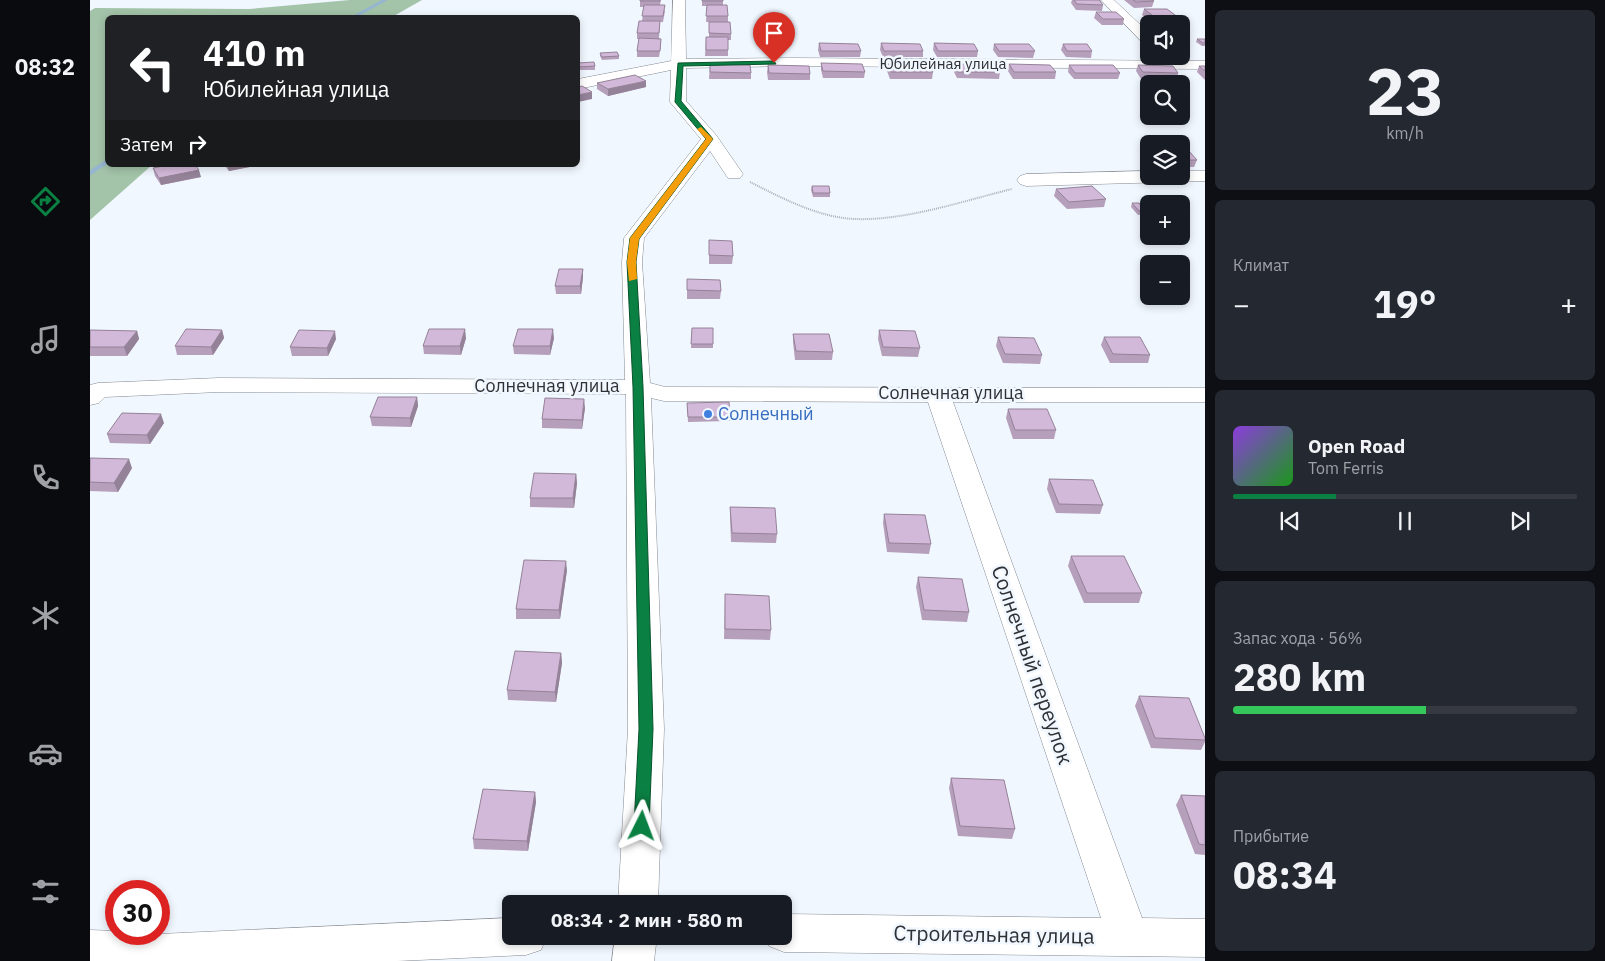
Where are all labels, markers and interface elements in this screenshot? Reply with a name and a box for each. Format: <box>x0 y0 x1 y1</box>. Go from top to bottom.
pin <box>753 12 795 63</box>
map controls <box>1140 15 1190 305</box>
button: sound <box>1140 15 1190 65</box>
icon: arrive <box>760 19 788 47</box>
text: 410 m <box>203 30 306 76</box>
icon: left <box>120 35 185 100</box>
text: 23 <box>1366 48 1444 133</box>
text: 08:32 <box>15 52 75 81</box>
street label: Юбилейная улица <box>879 54 1007 73</box>
text: Юбилейная улица <box>203 74 390 103</box>
button: search <box>1140 75 1190 125</box>
text: km/h <box>1386 123 1424 143</box>
icon: right <box>183 130 211 158</box>
text: Затем <box>120 132 173 156</box>
button: layers <box>1140 135 1190 185</box>
icon: directions <box>28 184 63 219</box>
button: + <box>1140 195 1190 245</box>
button: − <box>1140 255 1190 305</box>
text: Климат <box>1233 255 1289 275</box>
text: 19° <box>1373 279 1437 328</box>
text: − <box>1233 286 1250 323</box>
text: + <box>1560 286 1577 323</box>
icon: music <box>28 322 63 357</box>
street label: Солнечная улица <box>474 374 620 397</box>
street label: Солнечная улица <box>878 381 1024 404</box>
place label: Солнечный <box>718 402 814 425</box>
marker: Солнечный <box>702 408 714 420</box>
text: Open Road <box>1308 434 1405 458</box>
text: Tom Ferris <box>1308 458 1384 478</box>
icon: phone <box>28 460 63 495</box>
icon: previous <box>1276 507 1304 535</box>
icon: pause <box>1391 507 1419 535</box>
icon: next <box>1506 507 1534 535</box>
street label: Солнечный переулок <box>986 561 1080 768</box>
icon: climate <box>28 598 63 633</box>
text: Запас хода · 56% <box>1233 628 1362 648</box>
text: 280 km <box>1233 652 1366 701</box>
icon: car <box>28 736 63 771</box>
position arrow <box>615 799 667 851</box>
text: Прибытие <box>1233 826 1309 846</box>
text: 08:34 <box>1233 850 1337 899</box>
icon: filters <box>28 874 63 909</box>
speed limit sign: 30 <box>105 880 170 945</box>
text: 08:34 · 2 мин · 580 m <box>551 908 743 932</box>
street label: Строительная улица <box>893 918 1095 950</box>

